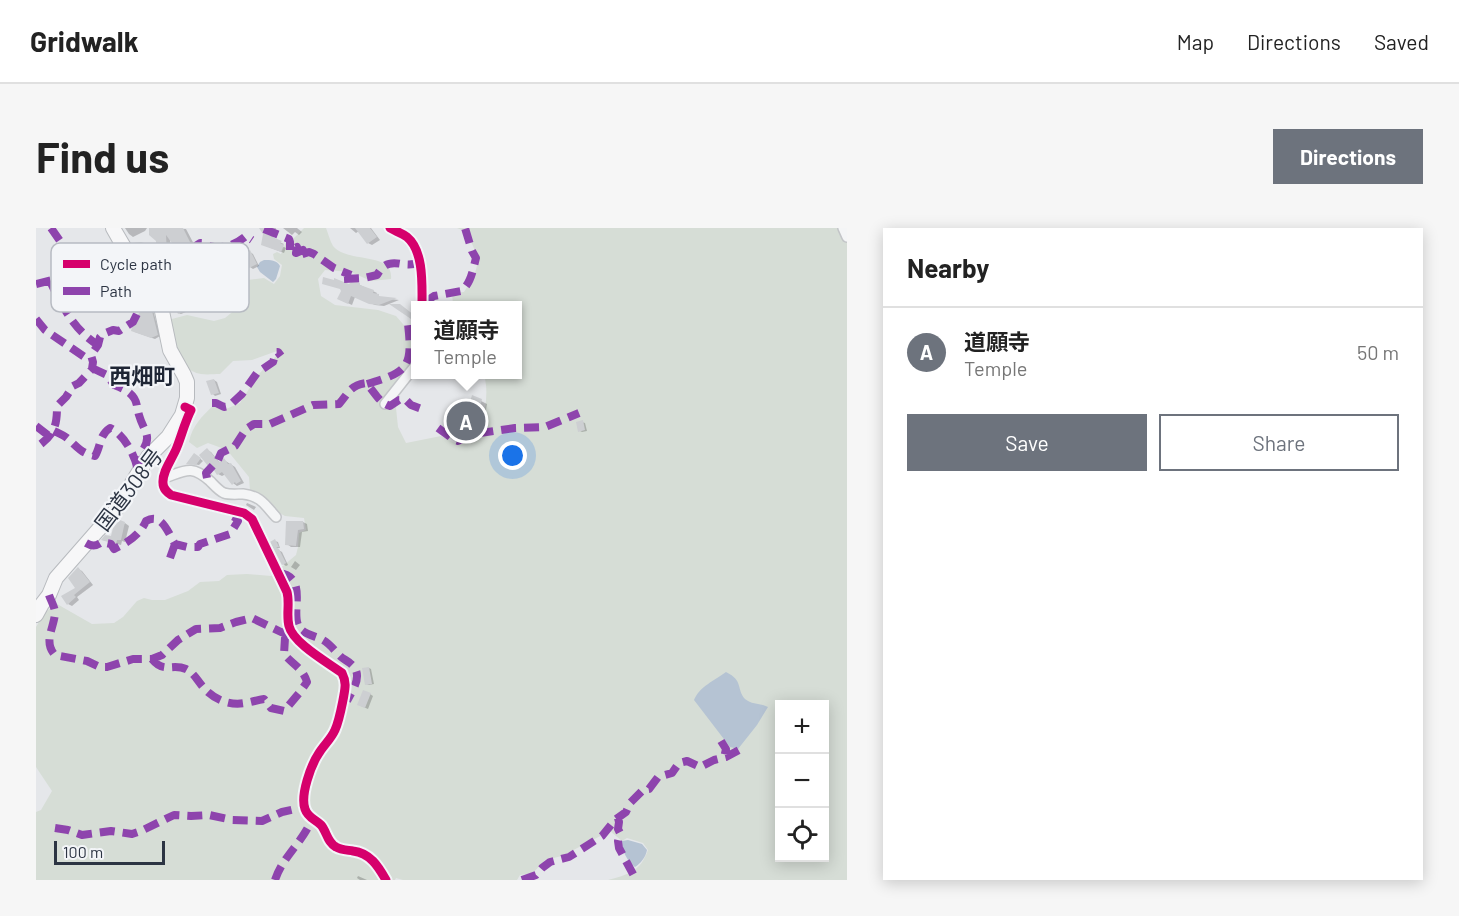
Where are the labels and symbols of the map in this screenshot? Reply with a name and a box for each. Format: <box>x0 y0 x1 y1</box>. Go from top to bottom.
legend <box>51 243 249 312</box>
text: Cycle path <box>100 254 172 273</box>
text: Path <box>100 281 132 300</box>
district label: 西畑町 <box>109 362 175 388</box>
pin: A <box>446 398 486 444</box>
your location <box>498 441 527 470</box>
street label: 国道308号 <box>89 443 167 535</box>
scale bar <box>54 838 165 866</box>

